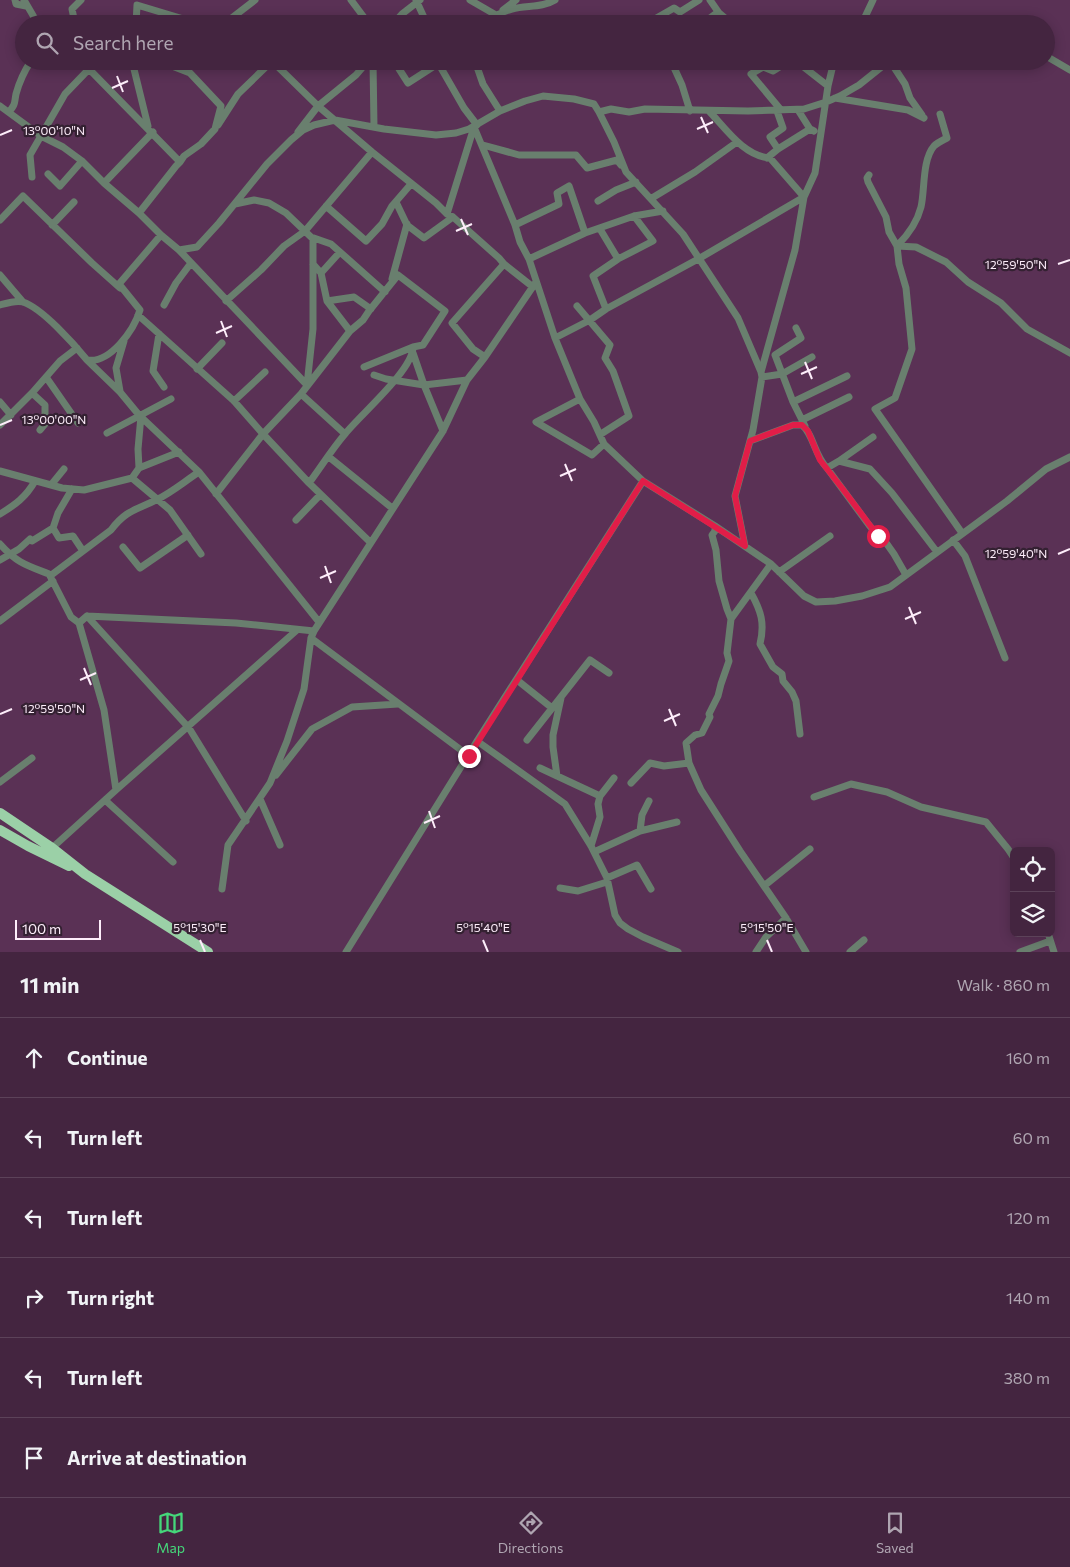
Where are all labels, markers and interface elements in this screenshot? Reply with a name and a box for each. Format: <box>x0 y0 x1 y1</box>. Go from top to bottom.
search box <box>15 15 1055 70</box>
icon: search <box>33 29 61 57</box>
text: Search here <box>73 31 173 54</box>
text: 13°00'10"N <box>23 123 85 137</box>
text: 12°59'50"N <box>985 257 1047 271</box>
text: 13°00'00"N <box>22 412 86 426</box>
route start <box>867 525 890 548</box>
text: 12°59'40"N <box>985 546 1047 560</box>
text: 12°59'50"N <box>23 701 85 715</box>
route end <box>458 745 481 768</box>
map controls <box>1010 847 1055 937</box>
button: locate <box>1010 847 1055 892</box>
button: layers <box>1010 892 1055 937</box>
scale bar <box>15 917 101 940</box>
text: 100 m <box>22 920 61 937</box>
text: 5°15'30"E <box>173 920 227 934</box>
text: 5°15'40"E <box>456 920 510 934</box>
text: 5°15'50"E <box>740 920 794 934</box>
text: 11 min <box>20 972 79 997</box>
text: Walk · 860 m <box>957 975 1050 994</box>
icon: ahead <box>20 1044 48 1072</box>
text: Continue <box>67 1046 147 1069</box>
text: 160 m <box>1006 1048 1050 1067</box>
icon: left <box>20 1124 48 1152</box>
text: Turn left <box>67 1126 142 1149</box>
text: 60 m <box>1013 1128 1050 1147</box>
icon: left <box>20 1204 48 1232</box>
text: Turn left <box>67 1206 142 1229</box>
text: 120 m <box>1007 1208 1050 1227</box>
icon: right <box>20 1284 48 1312</box>
text: Turn right <box>67 1286 154 1309</box>
text: 140 m <box>1006 1288 1050 1307</box>
icon: left <box>20 1364 48 1392</box>
text: Turn left <box>67 1366 142 1389</box>
text: 380 m <box>1004 1368 1050 1387</box>
icon: arrive <box>20 1444 48 1472</box>
text: Arrive at destination <box>67 1446 247 1469</box>
tab: Map <box>156 1509 185 1556</box>
tab: Directions <box>498 1509 563 1556</box>
tab: Saved <box>876 1509 914 1556</box>

